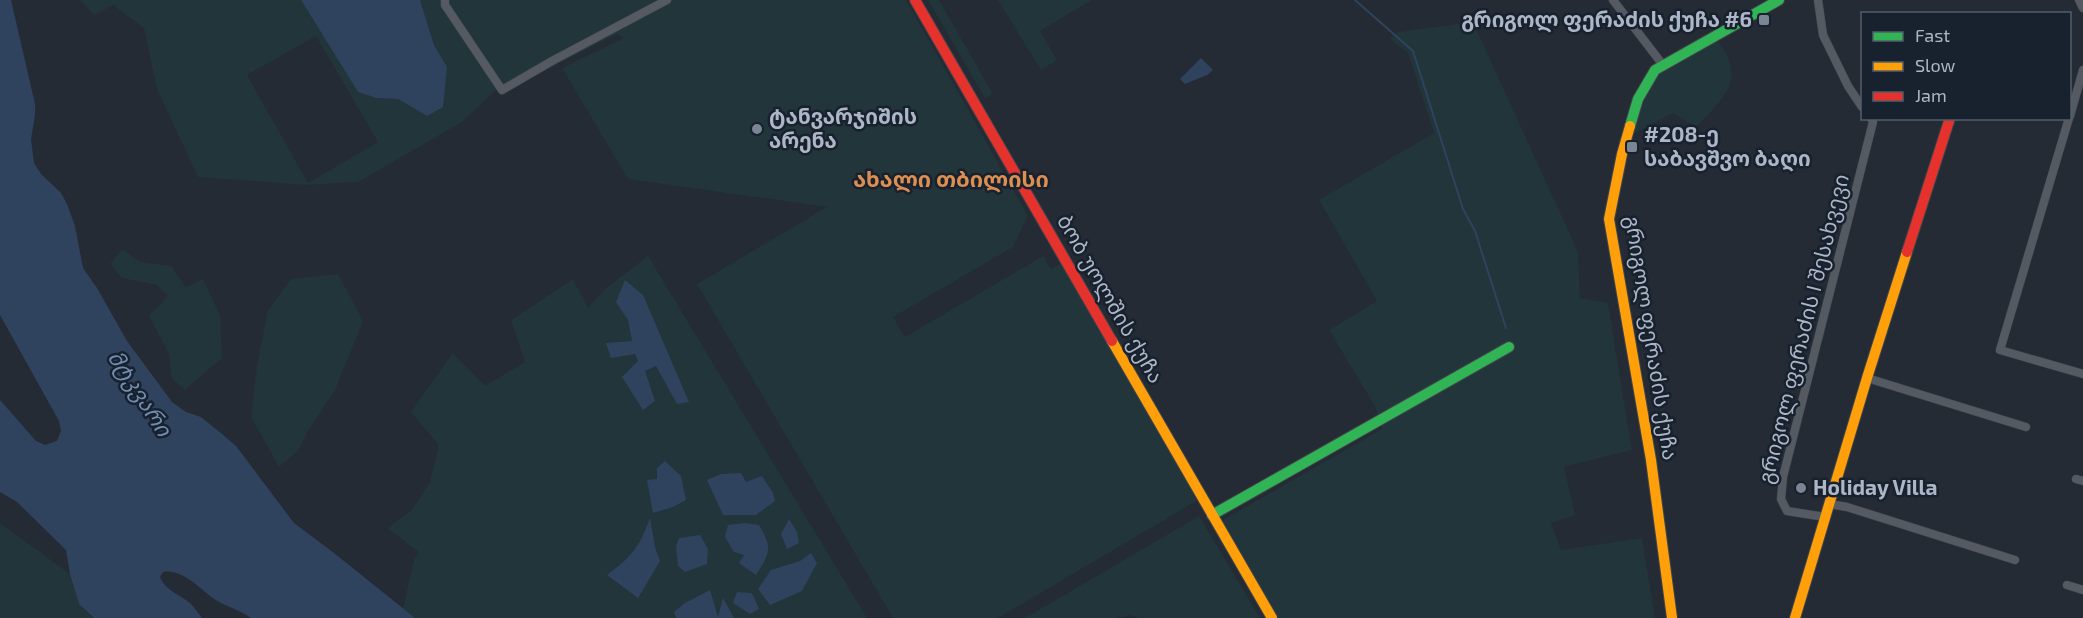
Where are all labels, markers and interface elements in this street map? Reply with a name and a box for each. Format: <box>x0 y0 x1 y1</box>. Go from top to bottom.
place label: გრიგოლ ფერაძის ქუჩა #6 <box>1461 6 1752 33</box>
legend <box>1861 12 2071 120</box>
marker: გრიგოლ ფერაძის ქუჩა #6 <box>1757 13 1771 27</box>
text: Fast <box>1915 24 1950 46</box>
text: Slow <box>1915 54 1956 76</box>
text: Jam <box>1915 84 1947 106</box>
place label: ტანვარჯიშის არენა <box>769 103 917 153</box>
place label: #208-ე საბავშვო ბაღი <box>1644 121 1811 172</box>
marker: ტანვარჯიშის არენა <box>750 122 764 136</box>
marker: #208-ე საბავშვო ბაღი <box>1625 140 1639 154</box>
district label: ახალი თბილისი <box>853 165 1049 193</box>
street label: გრიგოლ ფერაძის I შესახვევი <box>1752 171 1855 486</box>
street label: ბობ უოლშის ქუჩა <box>1051 209 1170 388</box>
street label: გრიგოლ ფერაძის ქუჩა <box>1619 214 1684 462</box>
water label: მტკვარი <box>102 345 179 443</box>
place label: Holiday Villa <box>1813 474 1937 500</box>
marker: Holiday Villa <box>1794 481 1808 495</box>

